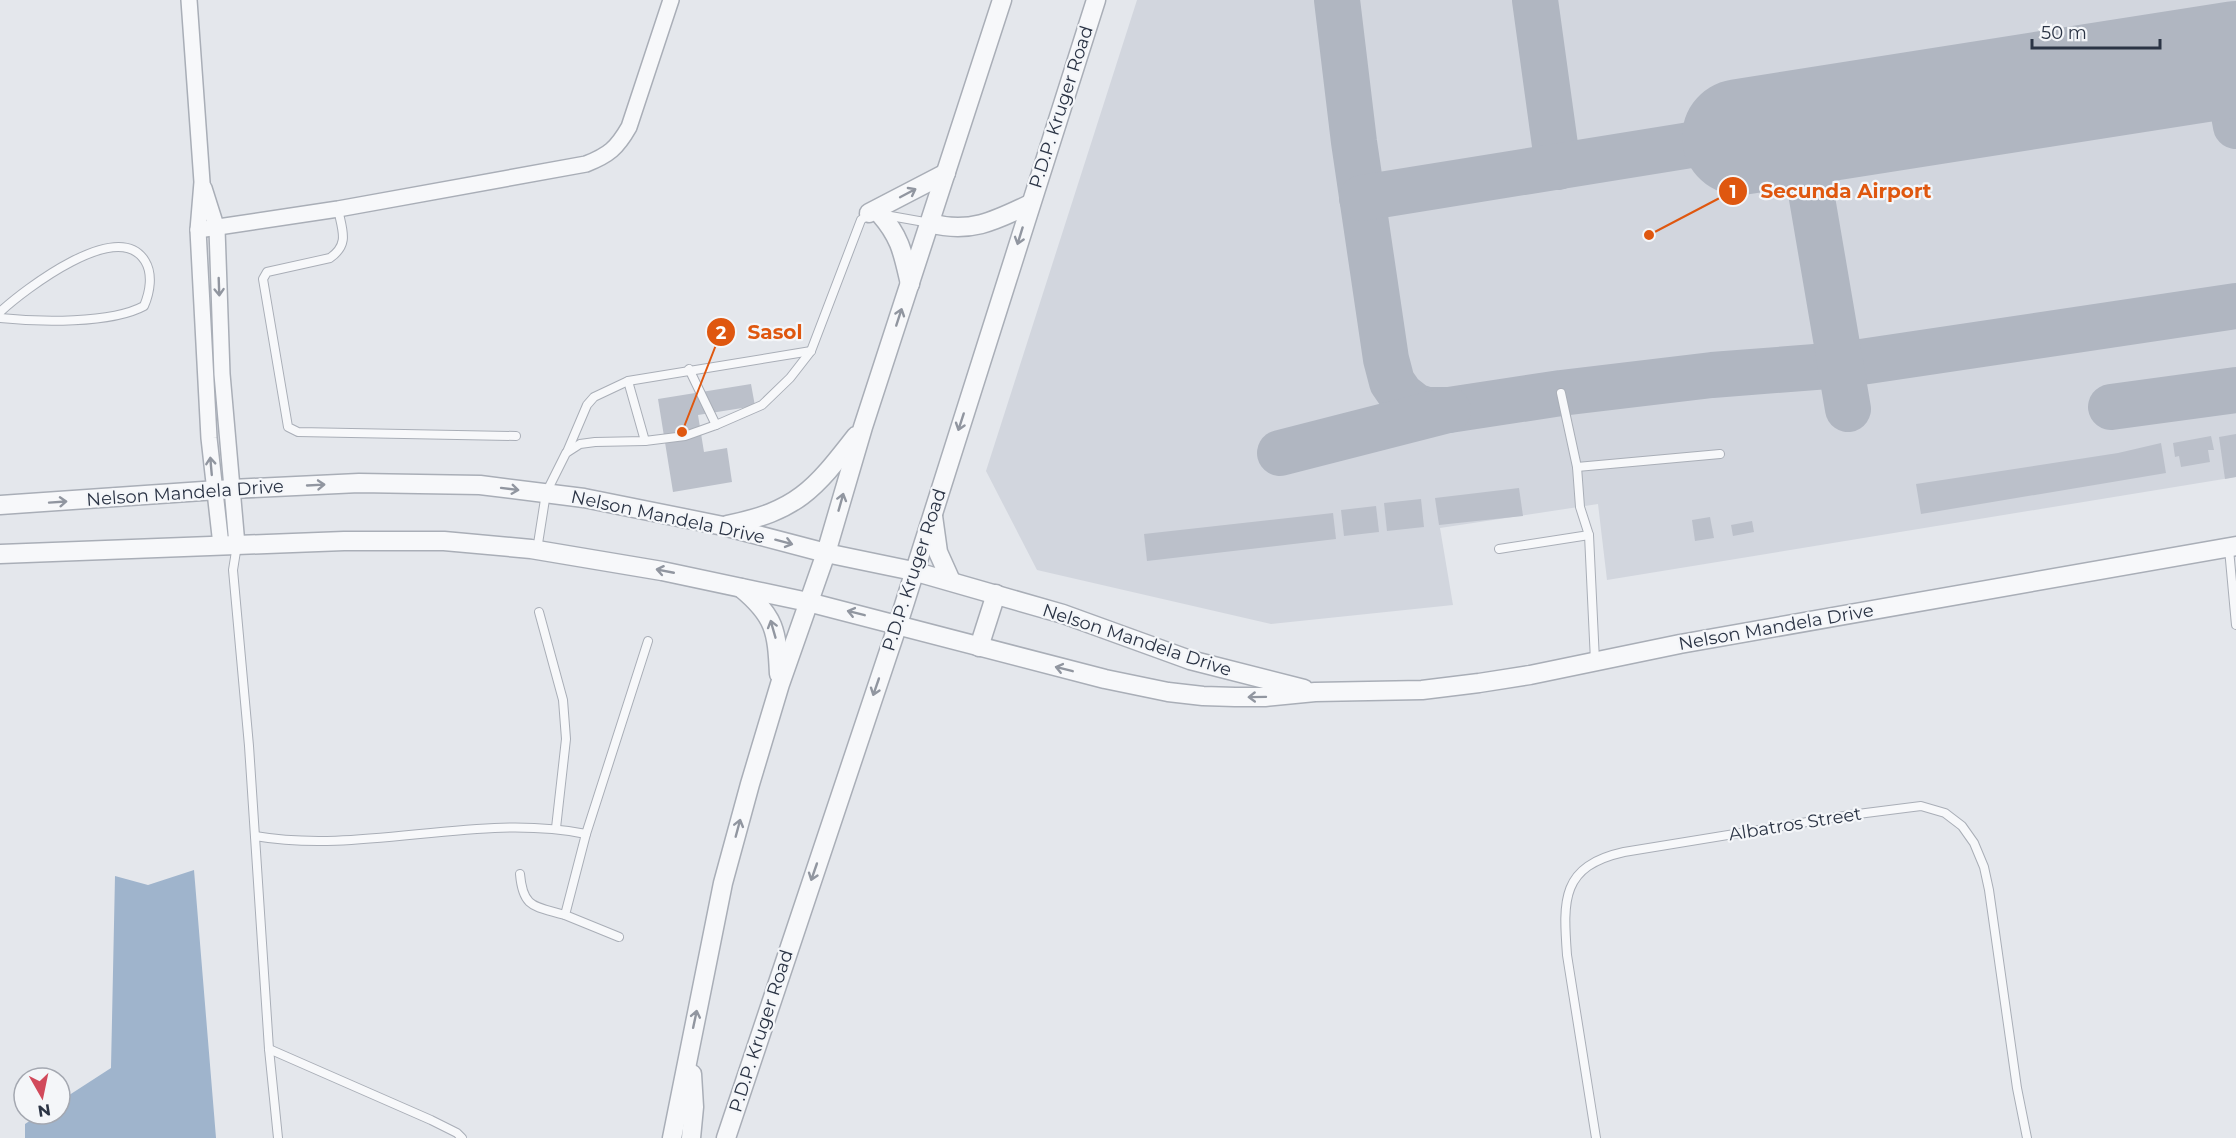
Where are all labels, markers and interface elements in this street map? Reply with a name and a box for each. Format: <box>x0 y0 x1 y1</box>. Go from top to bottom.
scale bar <box>2032 12 2160 50</box>
text: 50 m <box>2041 22 2087 44</box>
street label: P.D.P. Kruger Road <box>1024 23 1098 191</box>
callout: Secunda Airport <box>1718 172 1943 210</box>
text: Secunda Airport <box>1760 179 1932 203</box>
text: 1 <box>1729 181 1737 203</box>
one-way arrow <box>898 187 916 198</box>
one-way arrow <box>1014 226 1025 245</box>
one-way arrow <box>213 277 225 297</box>
one-way arrow <box>895 308 906 326</box>
callout: Sasol <box>706 313 814 351</box>
text: Sasol <box>748 320 802 344</box>
text: 2 <box>716 322 727 344</box>
one-way arrow <box>955 412 966 431</box>
one-way arrow <box>205 456 216 476</box>
street label: Nelson Mandela Drive <box>86 475 284 511</box>
one-way arrow <box>305 479 325 490</box>
one-way arrow <box>500 484 520 495</box>
street label: Nelson Mandela Drive <box>569 486 767 548</box>
street label: P.D.P. Kruger Road <box>877 486 951 654</box>
one-way arrow <box>836 493 847 512</box>
one-way arrow <box>48 496 68 507</box>
one-way arrow <box>774 537 793 548</box>
one-way arrow <box>656 565 675 577</box>
street label: Nelson Mandela Drive <box>1040 599 1235 681</box>
street label: Nelson Mandela Drive <box>1677 599 1875 655</box>
one-way arrow <box>847 607 866 619</box>
one-way arrow <box>767 620 778 639</box>
one-way arrow <box>1055 663 1074 674</box>
one-way arrow <box>870 677 881 696</box>
one-way arrow <box>1247 691 1267 702</box>
street label: Albatros Street <box>1727 803 1863 845</box>
one-way arrow <box>732 819 744 838</box>
one-way arrow <box>808 862 819 881</box>
street label: P.D.P. Kruger Road <box>724 947 798 1115</box>
one-way arrow <box>690 1009 701 1029</box>
north arrow <box>12 1066 72 1126</box>
text: N <box>36 1100 52 1121</box>

